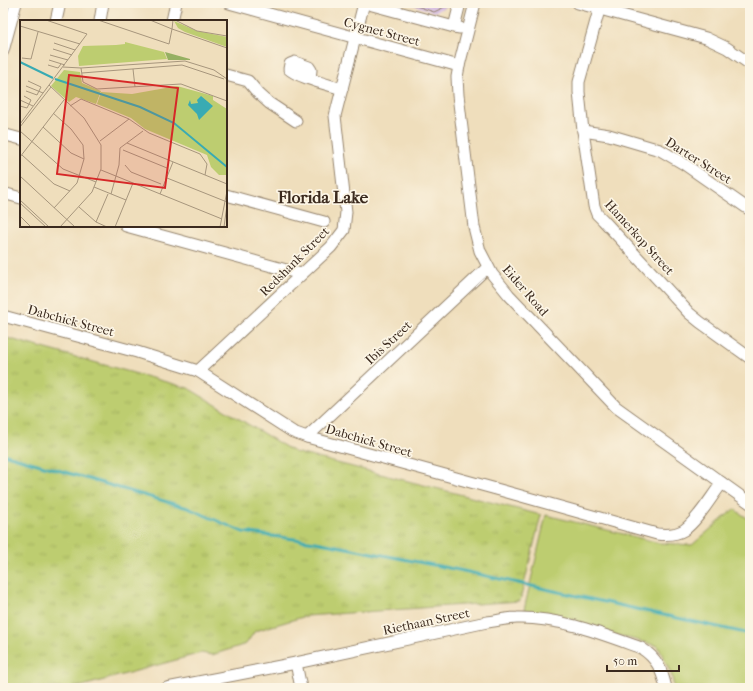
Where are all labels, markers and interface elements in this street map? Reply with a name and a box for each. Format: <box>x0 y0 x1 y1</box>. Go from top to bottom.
street label: Cygnet Street <box>342 14 422 49</box>
inset map <box>20 20 227 227</box>
street label: Darter Street <box>663 134 735 187</box>
district label: Florida Lake <box>277 187 369 207</box>
street label: Hamerkop Street <box>602 197 678 278</box>
street label: Redshank Street <box>256 223 332 299</box>
street label: Eider Road <box>499 262 552 320</box>
street label: Dabchick Street <box>26 302 116 339</box>
street label: Ibis Street <box>362 317 415 367</box>
street label: Dabchick Street <box>324 421 414 460</box>
street label: Riethaan Street <box>381 605 471 638</box>
scale bar <box>607 647 679 673</box>
text: 50 m <box>613 654 637 668</box>

